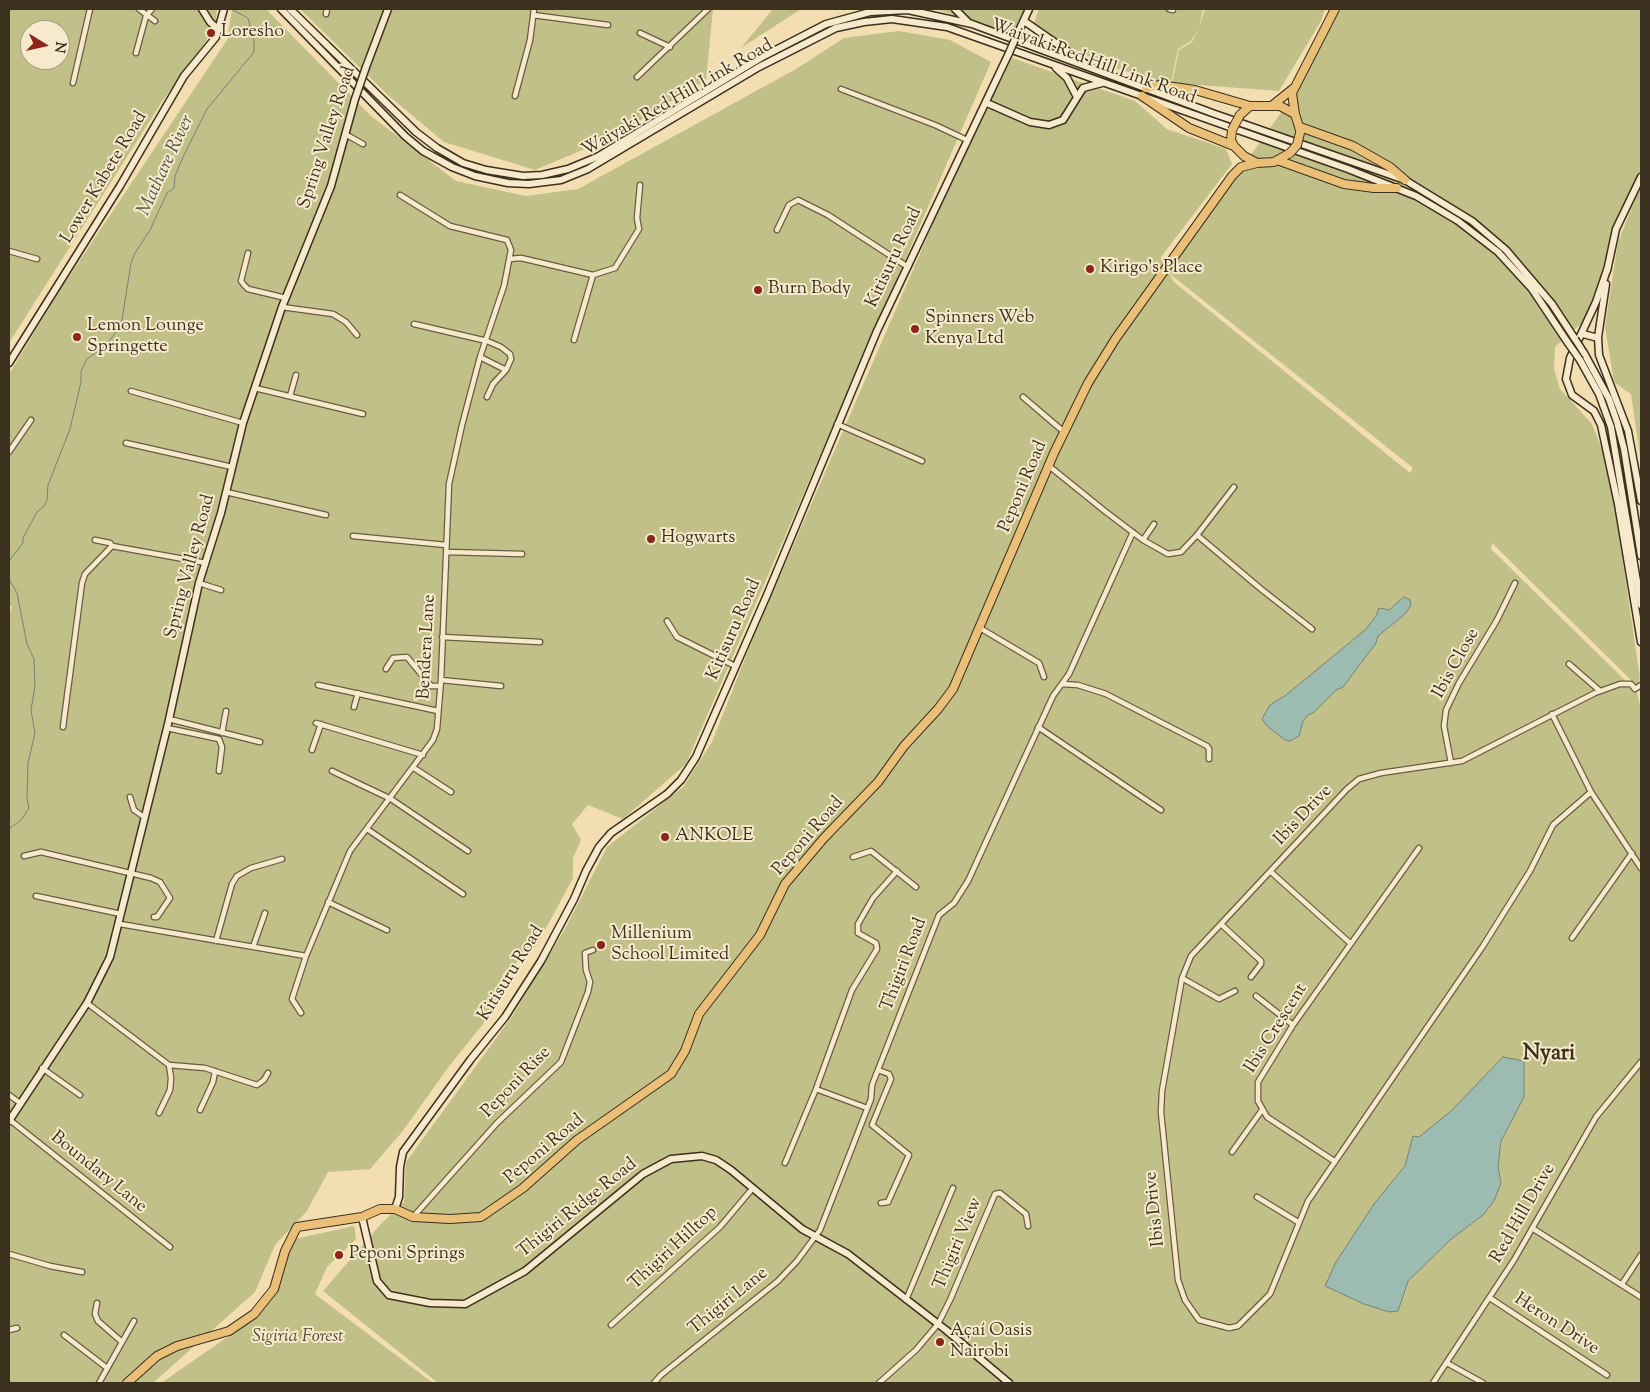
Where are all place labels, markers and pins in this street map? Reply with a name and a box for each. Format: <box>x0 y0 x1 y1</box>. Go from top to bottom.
place label: Loresho <box>221 22 284 44</box>
marker: Loresho <box>205 27 217 39</box>
place label: Kirigo's Place <box>1100 258 1203 280</box>
marker: Kirigo's Place <box>1084 263 1096 275</box>
place label: Burn Body <box>768 279 851 301</box>
marker: Burn Body <box>752 284 764 296</box>
place label: Spinners Web Kenya Ltd <box>925 308 1034 350</box>
place label: Lemon Lounge Springette <box>87 316 204 358</box>
marker: Spinners Web Kenya Ltd <box>909 323 921 335</box>
marker: Lemon Lounge Springette <box>71 331 83 343</box>
place label: Hogwarts <box>661 528 735 550</box>
marker: Hogwarts <box>645 533 657 545</box>
place label: ANKOLE <box>675 826 753 848</box>
marker: ANKOLE <box>659 831 671 843</box>
place label: Millenium School Limited <box>611 924 729 966</box>
marker: Millenium School Limited <box>595 939 607 951</box>
place label: Peponi Springs <box>349 1244 465 1266</box>
marker: Peponi Springs <box>333 1249 345 1261</box>
place label: Açaí Oasis Nairobi <box>950 1321 1032 1364</box>
marker: Açaí Oasis Nairobi <box>934 1336 946 1348</box>

